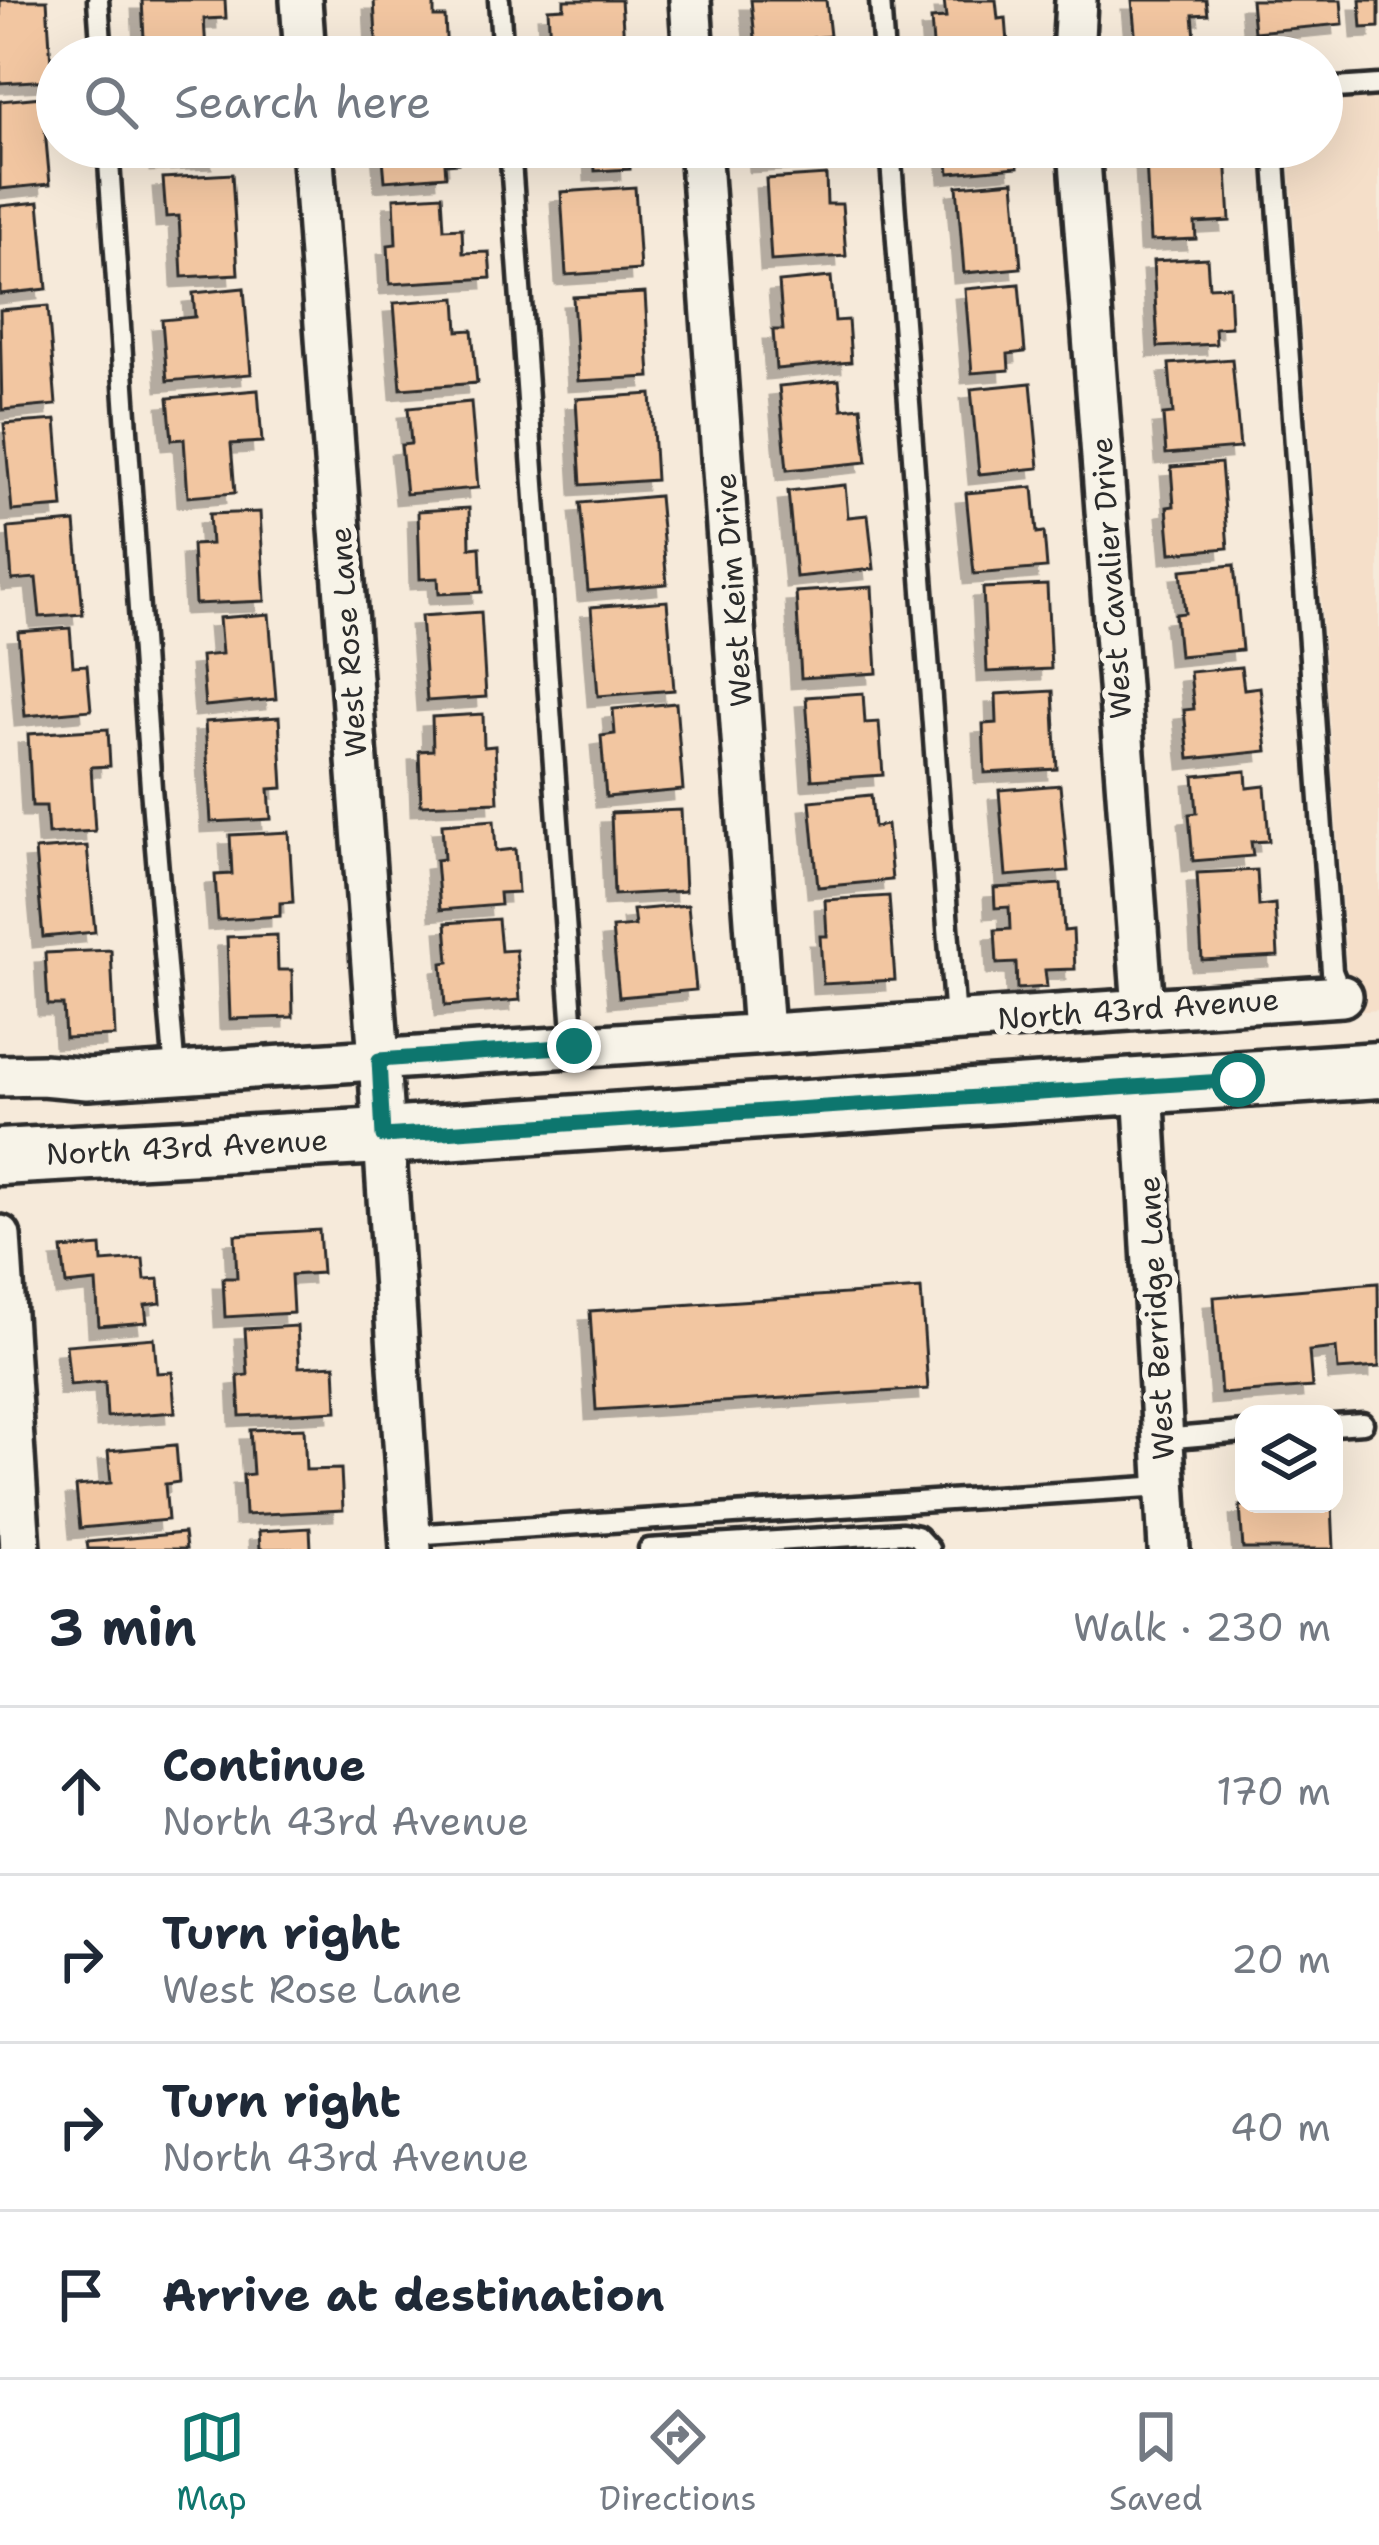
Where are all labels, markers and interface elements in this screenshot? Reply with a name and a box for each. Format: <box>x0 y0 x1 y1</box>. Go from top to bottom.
search box <box>36 36 1343 168</box>
icon: search <box>78 69 144 135</box>
text: Search here <box>174 72 431 132</box>
street label: West Cavalier Drive <box>1081 436 1141 720</box>
street label: West Keim Drive <box>704 472 762 708</box>
street label: West Rose Lane <box>319 525 377 759</box>
street label: North 43rd Avenue <box>996 979 1280 1039</box>
route end <box>547 1019 601 1073</box>
route start <box>1211 1053 1265 1107</box>
street label: North 43rd Avenue <box>45 1119 329 1175</box>
street label: West Berridge Lane <box>1128 1175 1184 1461</box>
map controls <box>1235 1405 1343 1513</box>
button: layers <box>1235 1405 1343 1513</box>
text: 3 min <box>48 1593 197 1661</box>
text: Walk · 230 m <box>1073 1601 1331 1653</box>
text: Continue <box>162 1735 366 1795</box>
icon: ahead <box>48 1758 114 1824</box>
text: 170 m <box>1216 1765 1331 1817</box>
text: North 43rd Avenue <box>162 1795 529 1847</box>
text: Turn right <box>162 1903 401 1963</box>
icon: right <box>48 1926 114 1992</box>
text: 20 m <box>1231 1933 1331 1985</box>
text: West Rose Lane <box>162 1963 462 2015</box>
text: Turn right <box>162 2071 401 2131</box>
icon: right <box>48 2094 114 2160</box>
text: 40 m <box>1230 2101 1331 2153</box>
text: North 43rd Avenue <box>162 2131 529 2183</box>
icon: arrive <box>48 2262 114 2328</box>
text: Arrive at destination <box>162 2265 665 2325</box>
tab: Map <box>176 2404 247 2521</box>
tab: Directions <box>599 2404 757 2521</box>
tab: Saved <box>1109 2404 1203 2521</box>

